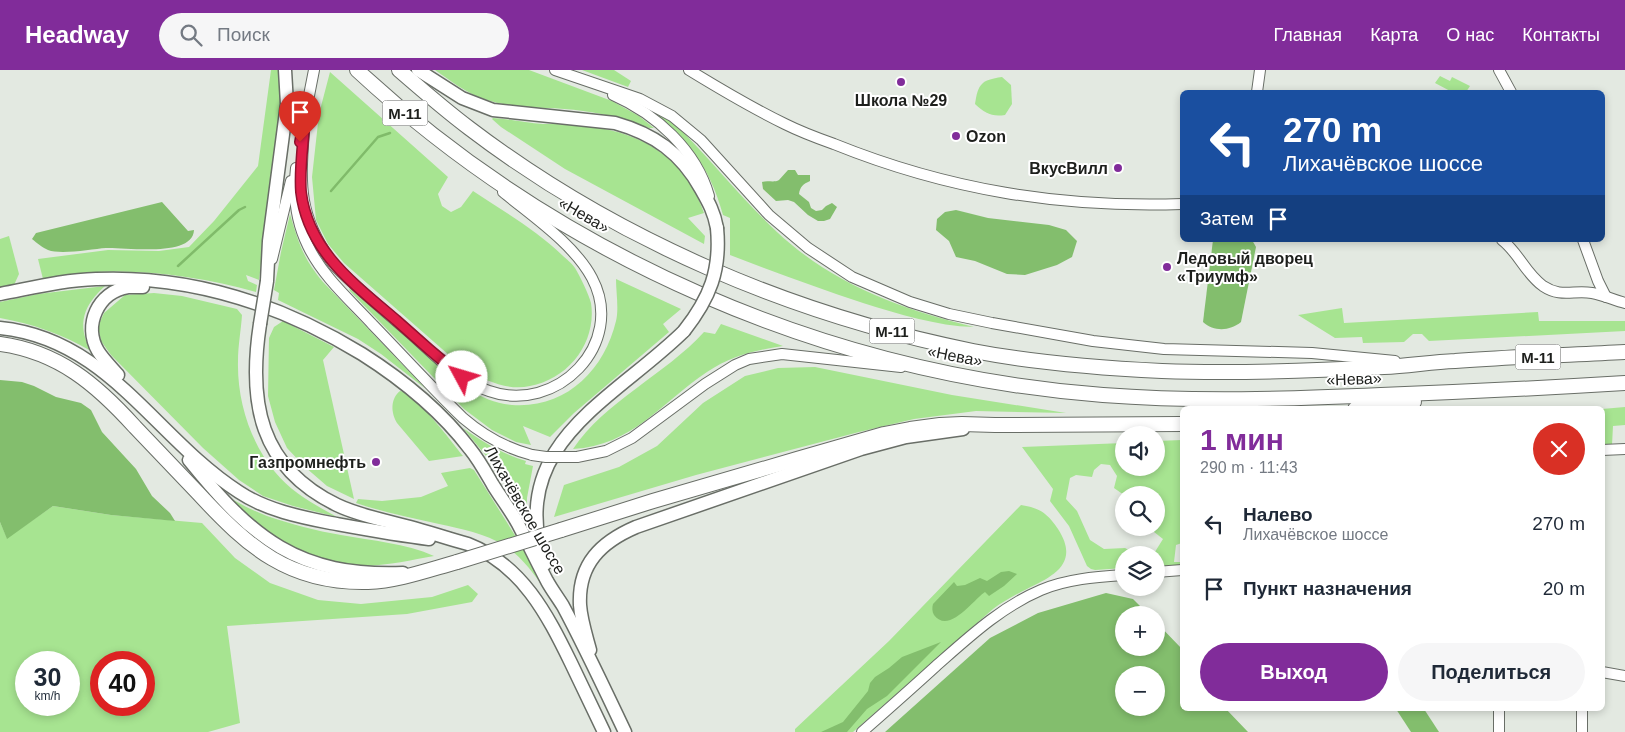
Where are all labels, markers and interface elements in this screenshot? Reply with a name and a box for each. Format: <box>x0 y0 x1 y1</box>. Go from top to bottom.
search box <box>159 13 509 58</box>
text: Headway <box>25 21 129 48</box>
icon: search <box>177 21 205 49</box>
text: Поиск <box>217 24 270 45</box>
text: Главная <box>1274 25 1342 45</box>
text: Карта <box>1370 25 1418 45</box>
text: О нас <box>1446 25 1494 45</box>
text: Контакты <box>1522 25 1600 45</box>
marker: Школа №29 <box>895 76 907 88</box>
pin <box>279 91 321 142</box>
place label: Школа №29 <box>855 92 947 109</box>
icon: arrive <box>286 98 314 126</box>
road number: М-11 <box>382 100 428 126</box>
icon: left <box>1200 110 1265 175</box>
text: 270 m <box>1283 110 1382 149</box>
place label: Ozon <box>966 128 1006 145</box>
marker: Ozon <box>950 130 962 142</box>
text: Лихачёвское шоссе <box>1283 151 1483 176</box>
place label: ВкусВилл <box>1029 160 1108 177</box>
marker: ВкусВилл <box>1112 162 1124 174</box>
street label: «Нева» <box>556 194 612 236</box>
icon: arrive <box>1264 205 1292 233</box>
text: Затем <box>1200 208 1254 229</box>
place label: Ледовый дворец «Триумф» <box>1177 250 1313 285</box>
marker: Ледовый дворец «Триумф» <box>1161 261 1173 273</box>
road number: М-11 <box>870 318 914 344</box>
street label: «Нева» <box>926 342 984 370</box>
road number: М-11 <box>1516 344 1560 370</box>
position arrow <box>435 350 487 402</box>
street label: «Нева» <box>1326 370 1382 388</box>
text: 1 мин <box>1200 423 1284 456</box>
button: close <box>1533 423 1585 475</box>
map controls <box>1115 426 1165 716</box>
button: sound <box>1115 426 1165 476</box>
street label: Лихачёвское шоссе <box>481 443 569 577</box>
place label: Газпромнефть <box>249 454 366 471</box>
marker: Газпромнефть <box>370 456 382 468</box>
text: 290 m · 11:43 <box>1200 459 1298 476</box>
button: search <box>1115 486 1165 536</box>
text: Налево <box>1243 504 1313 525</box>
icon: left <box>1200 510 1228 538</box>
text: 270 m <box>1532 513 1585 534</box>
text: Лихачёвское шоссе <box>1243 526 1388 543</box>
button: layers <box>1115 546 1165 596</box>
icon: arrive <box>1200 575 1228 603</box>
text: Пункт назначения <box>1243 578 1412 599</box>
text: 20 m <box>1543 578 1585 599</box>
button: + <box>1115 606 1165 656</box>
button: Выход <box>1200 643 1388 701</box>
button: Поделиться <box>1398 643 1585 701</box>
speed limit sign: 40 <box>90 651 155 716</box>
text: 30 <box>34 663 61 691</box>
button: − <box>1115 666 1165 716</box>
text: km/h <box>34 689 61 703</box>

